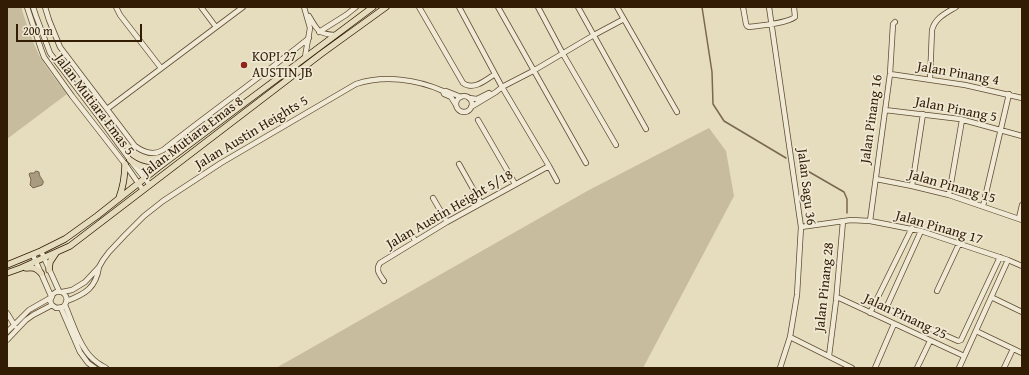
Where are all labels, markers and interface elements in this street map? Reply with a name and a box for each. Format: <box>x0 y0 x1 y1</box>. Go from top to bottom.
scale bar <box>18 16 144 42</box>
text: 200 m <box>23 22 53 39</box>
place label: KOPI 27 AUSTIN JB <box>252 49 313 82</box>
street label: Jalan Mutiara Emas 5 <box>50 51 138 159</box>
street label: Jalan Pinang 4 <box>916 59 1000 89</box>
marker: KOPI 27 AUSTIN JB <box>239 60 249 70</box>
street label: Jalan Pinang 16 <box>857 73 887 165</box>
street label: Jalan Mutiara Emas 8 <box>139 93 247 181</box>
street label: Jalan Austin Heights 5 <box>192 93 312 173</box>
street label: Jalan Pinang 5 <box>914 94 998 126</box>
street label: Jalan Sagu 36 <box>793 148 819 226</box>
street label: Jalan Austin Height 5/18 <box>384 167 516 253</box>
street label: Jalan Pinang 15 <box>907 167 997 207</box>
street label: Jalan Pinang 17 <box>894 208 984 248</box>
street label: Jalan Pinang 28 <box>812 241 838 333</box>
street label: Jalan Pinang 25 <box>861 290 949 344</box>

